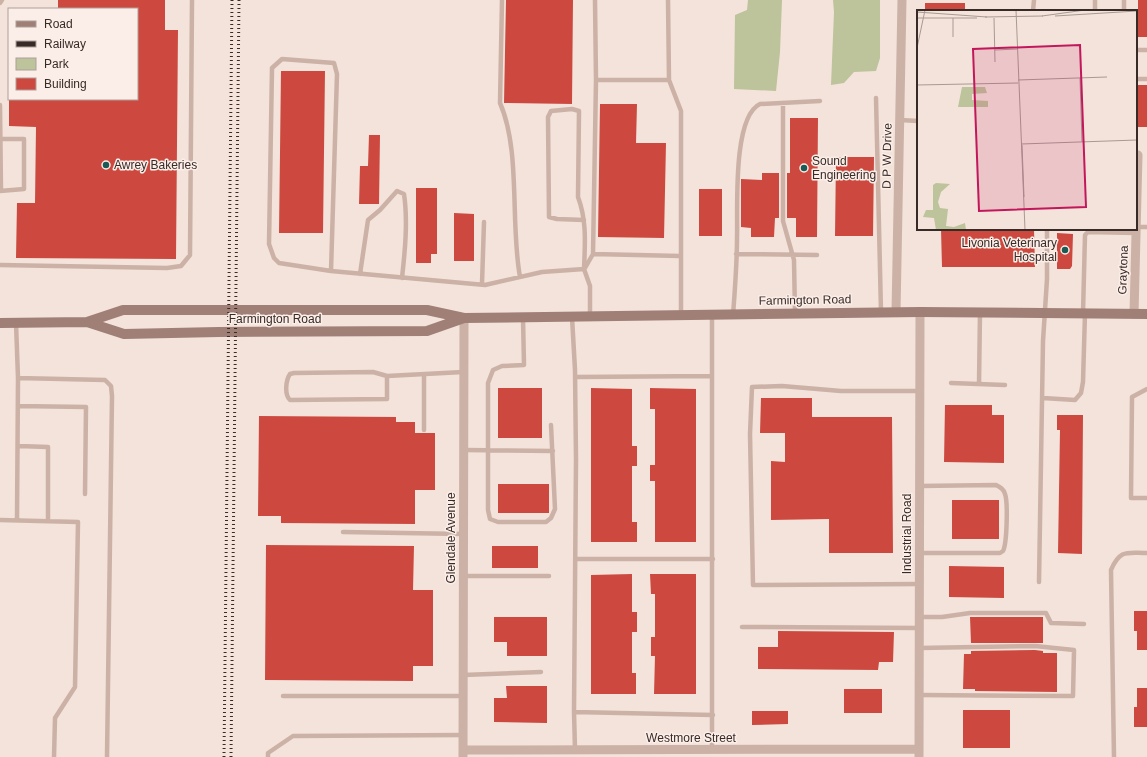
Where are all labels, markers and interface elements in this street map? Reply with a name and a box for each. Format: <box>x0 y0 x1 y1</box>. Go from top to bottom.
legend <box>8 8 138 100</box>
inset map <box>917 10 1137 230</box>
text: Road <box>44 17 73 31</box>
text: Railway <box>44 37 86 51</box>
text: Park <box>44 57 70 71</box>
text: Building <box>44 77 87 91</box>
street label: D P W Drive <box>879 123 895 189</box>
place label: Sound Engineering <box>812 154 876 182</box>
place label: Awrey Bakeries <box>114 158 197 172</box>
marker: Awrey Bakeries <box>101 160 111 170</box>
marker: Sound Engineering <box>799 163 809 173</box>
place label: Livonia Veterinary Hospital <box>962 236 1057 264</box>
marker: Livonia Veterinary Hospital <box>1060 245 1070 255</box>
street label: Graytona <box>1115 245 1131 295</box>
street label: Farmington Road <box>759 292 851 308</box>
street label: Farmington Road <box>229 312 321 326</box>
street label: Glendale Avenue <box>444 492 458 584</box>
street label: Industrial Road <box>900 494 914 574</box>
street label: Westmore Street <box>646 731 737 745</box>

